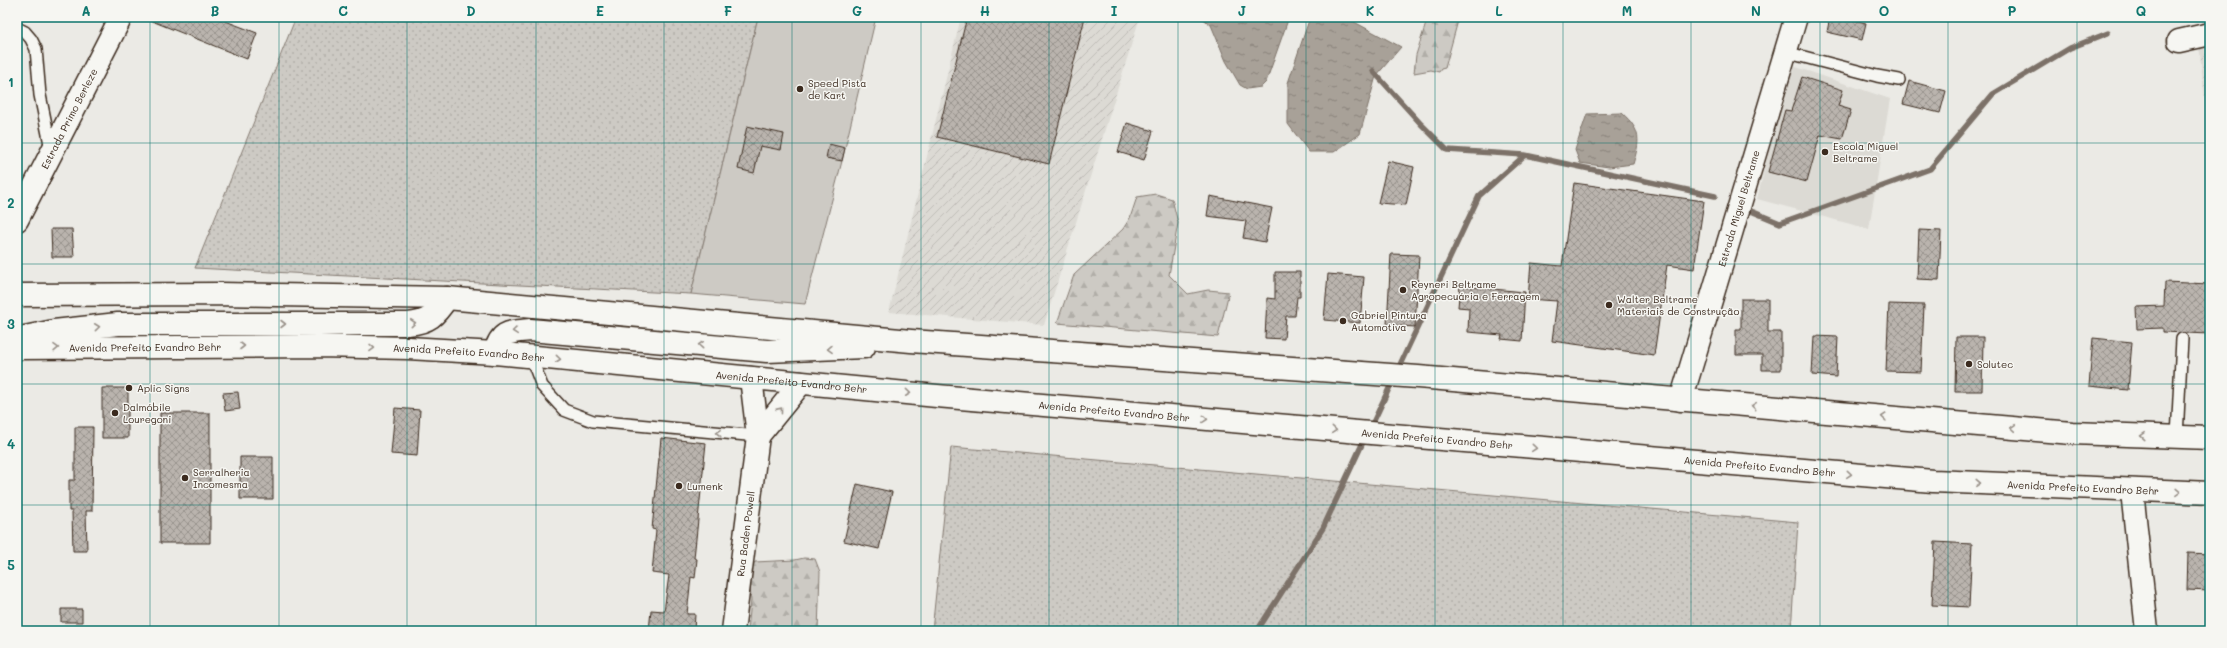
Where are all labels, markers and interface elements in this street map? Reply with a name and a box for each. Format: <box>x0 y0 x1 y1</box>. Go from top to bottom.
text: A <box>81 2 91 19</box>
text: B <box>211 2 220 19</box>
text: C <box>338 2 348 19</box>
text: D <box>466 2 476 19</box>
text: E <box>596 2 604 19</box>
text: F <box>724 2 732 19</box>
text: G <box>852 2 862 19</box>
text: H <box>980 2 990 19</box>
text: I <box>1111 2 1118 19</box>
text: J <box>1238 2 1246 19</box>
text: K <box>1366 2 1375 19</box>
text: L <box>1495 2 1503 19</box>
text: M <box>1622 2 1632 19</box>
text: N <box>1751 2 1761 19</box>
text: O <box>1879 2 1889 19</box>
text: P <box>2008 2 2017 19</box>
text: Q <box>2136 2 2146 19</box>
street label: Estrada Primo Berleze <box>37 66 101 171</box>
text: 1 <box>8 73 14 90</box>
place label: Speed Pista de Kart <box>808 76 866 102</box>
marker: Speed Pista de Kart <box>795 84 805 94</box>
place label: Escola Miguel Beltrame <box>1833 139 1898 165</box>
marker: Escola Miguel Beltrame <box>1820 147 1830 157</box>
street label: Estrada Miguel Beltrame <box>1714 148 1763 268</box>
text: 2 <box>7 194 15 211</box>
place label: Reyneri Beltrame Agropecuária e Ferragem <box>1411 277 1540 303</box>
marker: Reyneri Beltrame Agropecuária e Ferragem <box>1398 285 1408 295</box>
place label: Walter Beltrame Materiais de Construção <box>1617 292 1739 318</box>
marker: Walter Beltrame Materiais de Construção <box>1604 300 1614 310</box>
place label: Gabriel Pintura Automotiva <box>1351 308 1427 334</box>
text: 3 <box>7 315 15 332</box>
marker: Gabriel Pintura Automotiva <box>1338 316 1348 326</box>
one-way arrow <box>410 319 416 328</box>
one-way arrow <box>280 320 286 328</box>
one-way arrow <box>94 322 100 331</box>
one-way arrow <box>512 327 518 336</box>
street label: Avenida Prefeito Evandro Behr <box>69 340 221 355</box>
street label: Avenida Prefeito Evandro Behr <box>393 341 545 365</box>
one-way arrow <box>697 341 704 350</box>
one-way arrow <box>239 342 245 350</box>
one-way arrow <box>369 343 375 352</box>
one-way arrow <box>53 344 59 352</box>
one-way arrow <box>827 345 833 354</box>
one-way arrow <box>554 355 561 364</box>
place label: Solutec <box>1977 357 2013 371</box>
marker: Solutec <box>1964 359 1974 369</box>
street label: Avenida Prefeito Evandro Behr <box>715 367 868 396</box>
place label: Aplic Signs <box>137 381 190 395</box>
marker: Aplic Signs <box>124 383 134 393</box>
one-way arrow <box>905 389 911 398</box>
street label: Avenida Prefeito Evandro Behr <box>1038 398 1191 425</box>
place label: Dalmóbile Louregoni <box>123 400 171 426</box>
one-way arrow <box>1751 401 1757 410</box>
one-way arrow <box>775 407 782 414</box>
marker: Dalmóbile Louregoni <box>110 408 120 418</box>
one-way arrow <box>1881 412 1887 421</box>
one-way arrow <box>1202 415 1208 424</box>
one-way arrow <box>2010 423 2016 432</box>
street label: Avenida Prefeito Evandro Behr <box>1360 425 1513 452</box>
one-way arrow <box>1331 426 1337 435</box>
one-way arrow <box>716 429 722 438</box>
one-way arrow <box>2140 431 2146 440</box>
text: 4 <box>7 435 15 452</box>
one-way arrow <box>1530 443 1537 452</box>
street label: Avenida Prefeito Evandro Behr <box>1683 453 1836 480</box>
place label: Serralheria Incomesma <box>193 465 250 491</box>
one-way arrow <box>1846 469 1852 478</box>
marker: Serralheria Incomesma <box>180 473 190 483</box>
street label: Avenida Prefeito Evandro Behr <box>2007 477 2159 498</box>
place label: Lumenk <box>687 479 723 493</box>
one-way arrow <box>1975 479 1981 487</box>
marker: Lumenk <box>674 481 684 491</box>
one-way arrow <box>2175 488 2181 496</box>
street label: Rua Baden Powell <box>733 490 758 577</box>
text: 5 <box>7 556 15 573</box>

